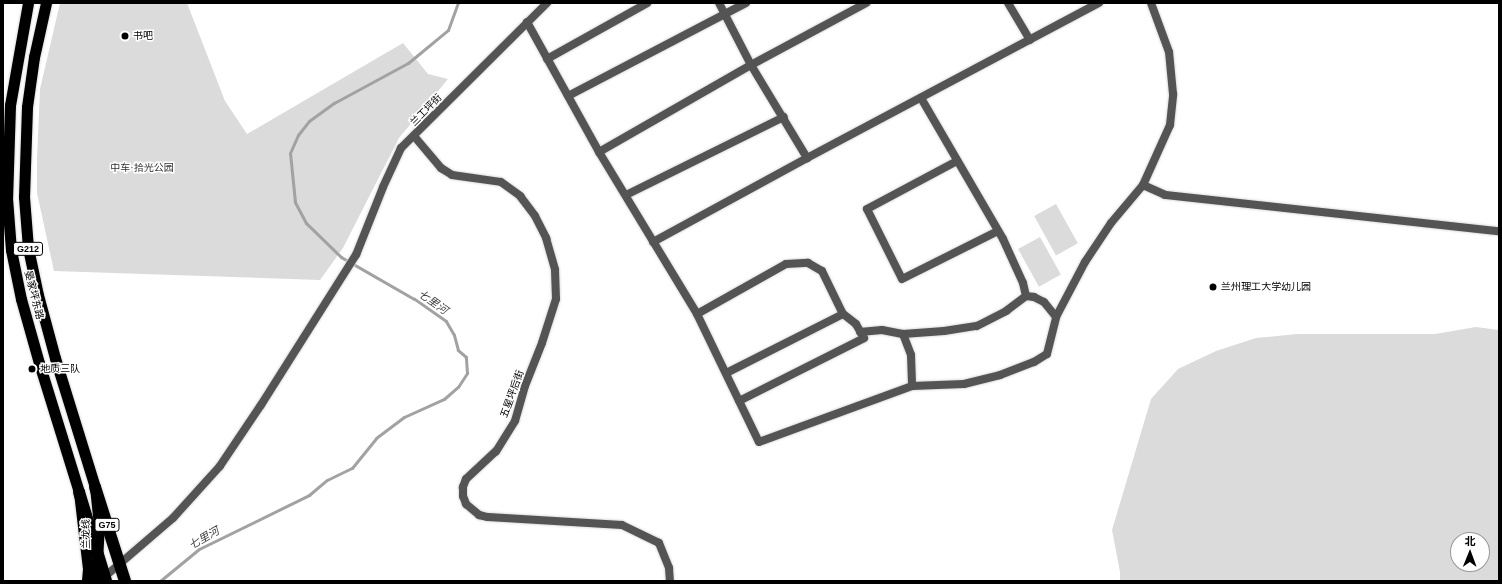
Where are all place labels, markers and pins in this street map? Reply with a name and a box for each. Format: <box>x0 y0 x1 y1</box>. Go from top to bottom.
place label: 书吧 <box>133 30 153 42</box>
marker: 书吧 <box>120 31 130 41</box>
place label: 兰州理工大学幼儿园 <box>1221 281 1311 293</box>
marker: 兰州理工大学幼儿园 <box>1208 282 1218 292</box>
place label: 地质三队 <box>40 363 80 375</box>
marker: 地质三队 <box>27 364 37 374</box>

